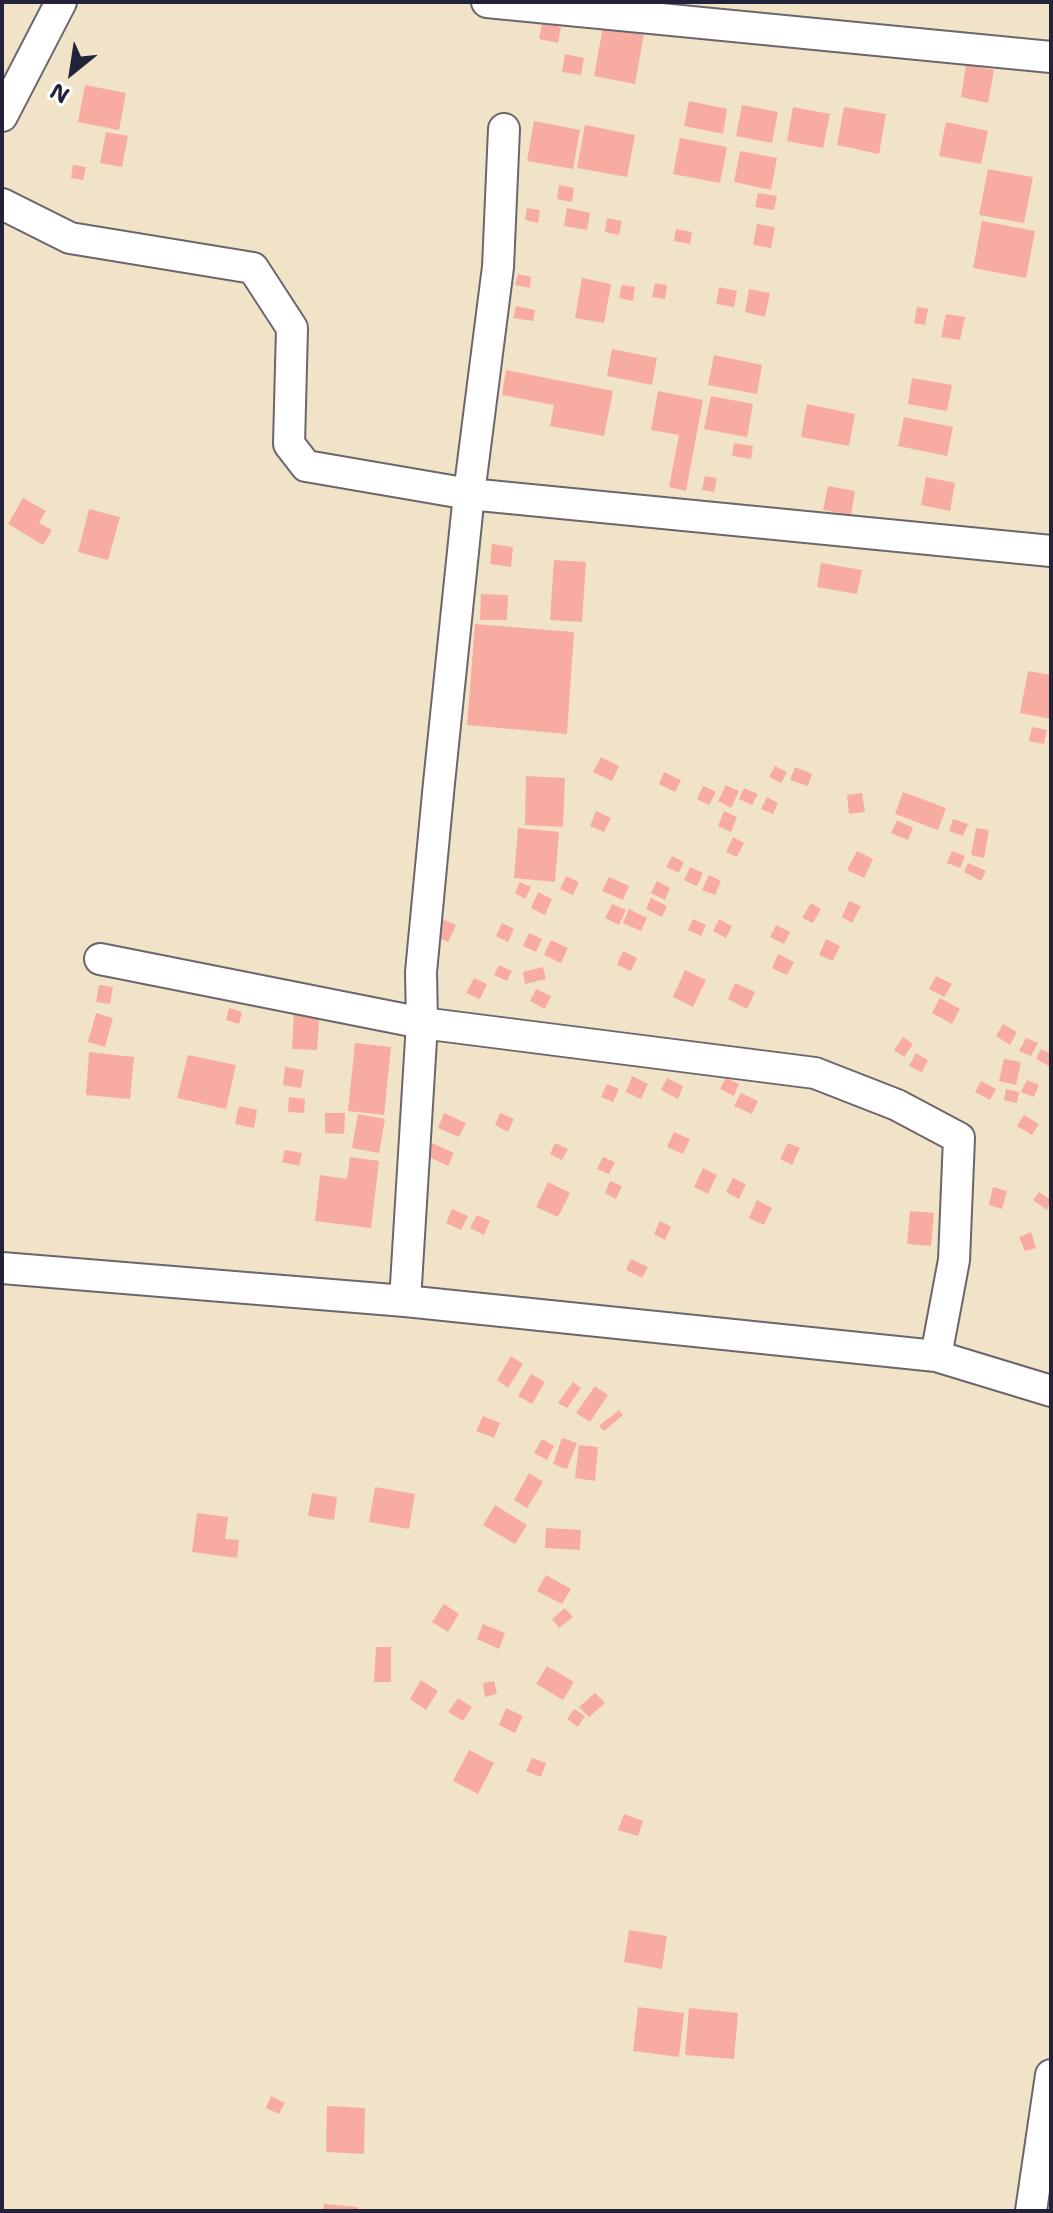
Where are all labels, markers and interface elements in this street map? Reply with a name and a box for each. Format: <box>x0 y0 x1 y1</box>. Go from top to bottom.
north arrow <box>32 32 112 112</box>
text: N <box>45 76 75 110</box>

